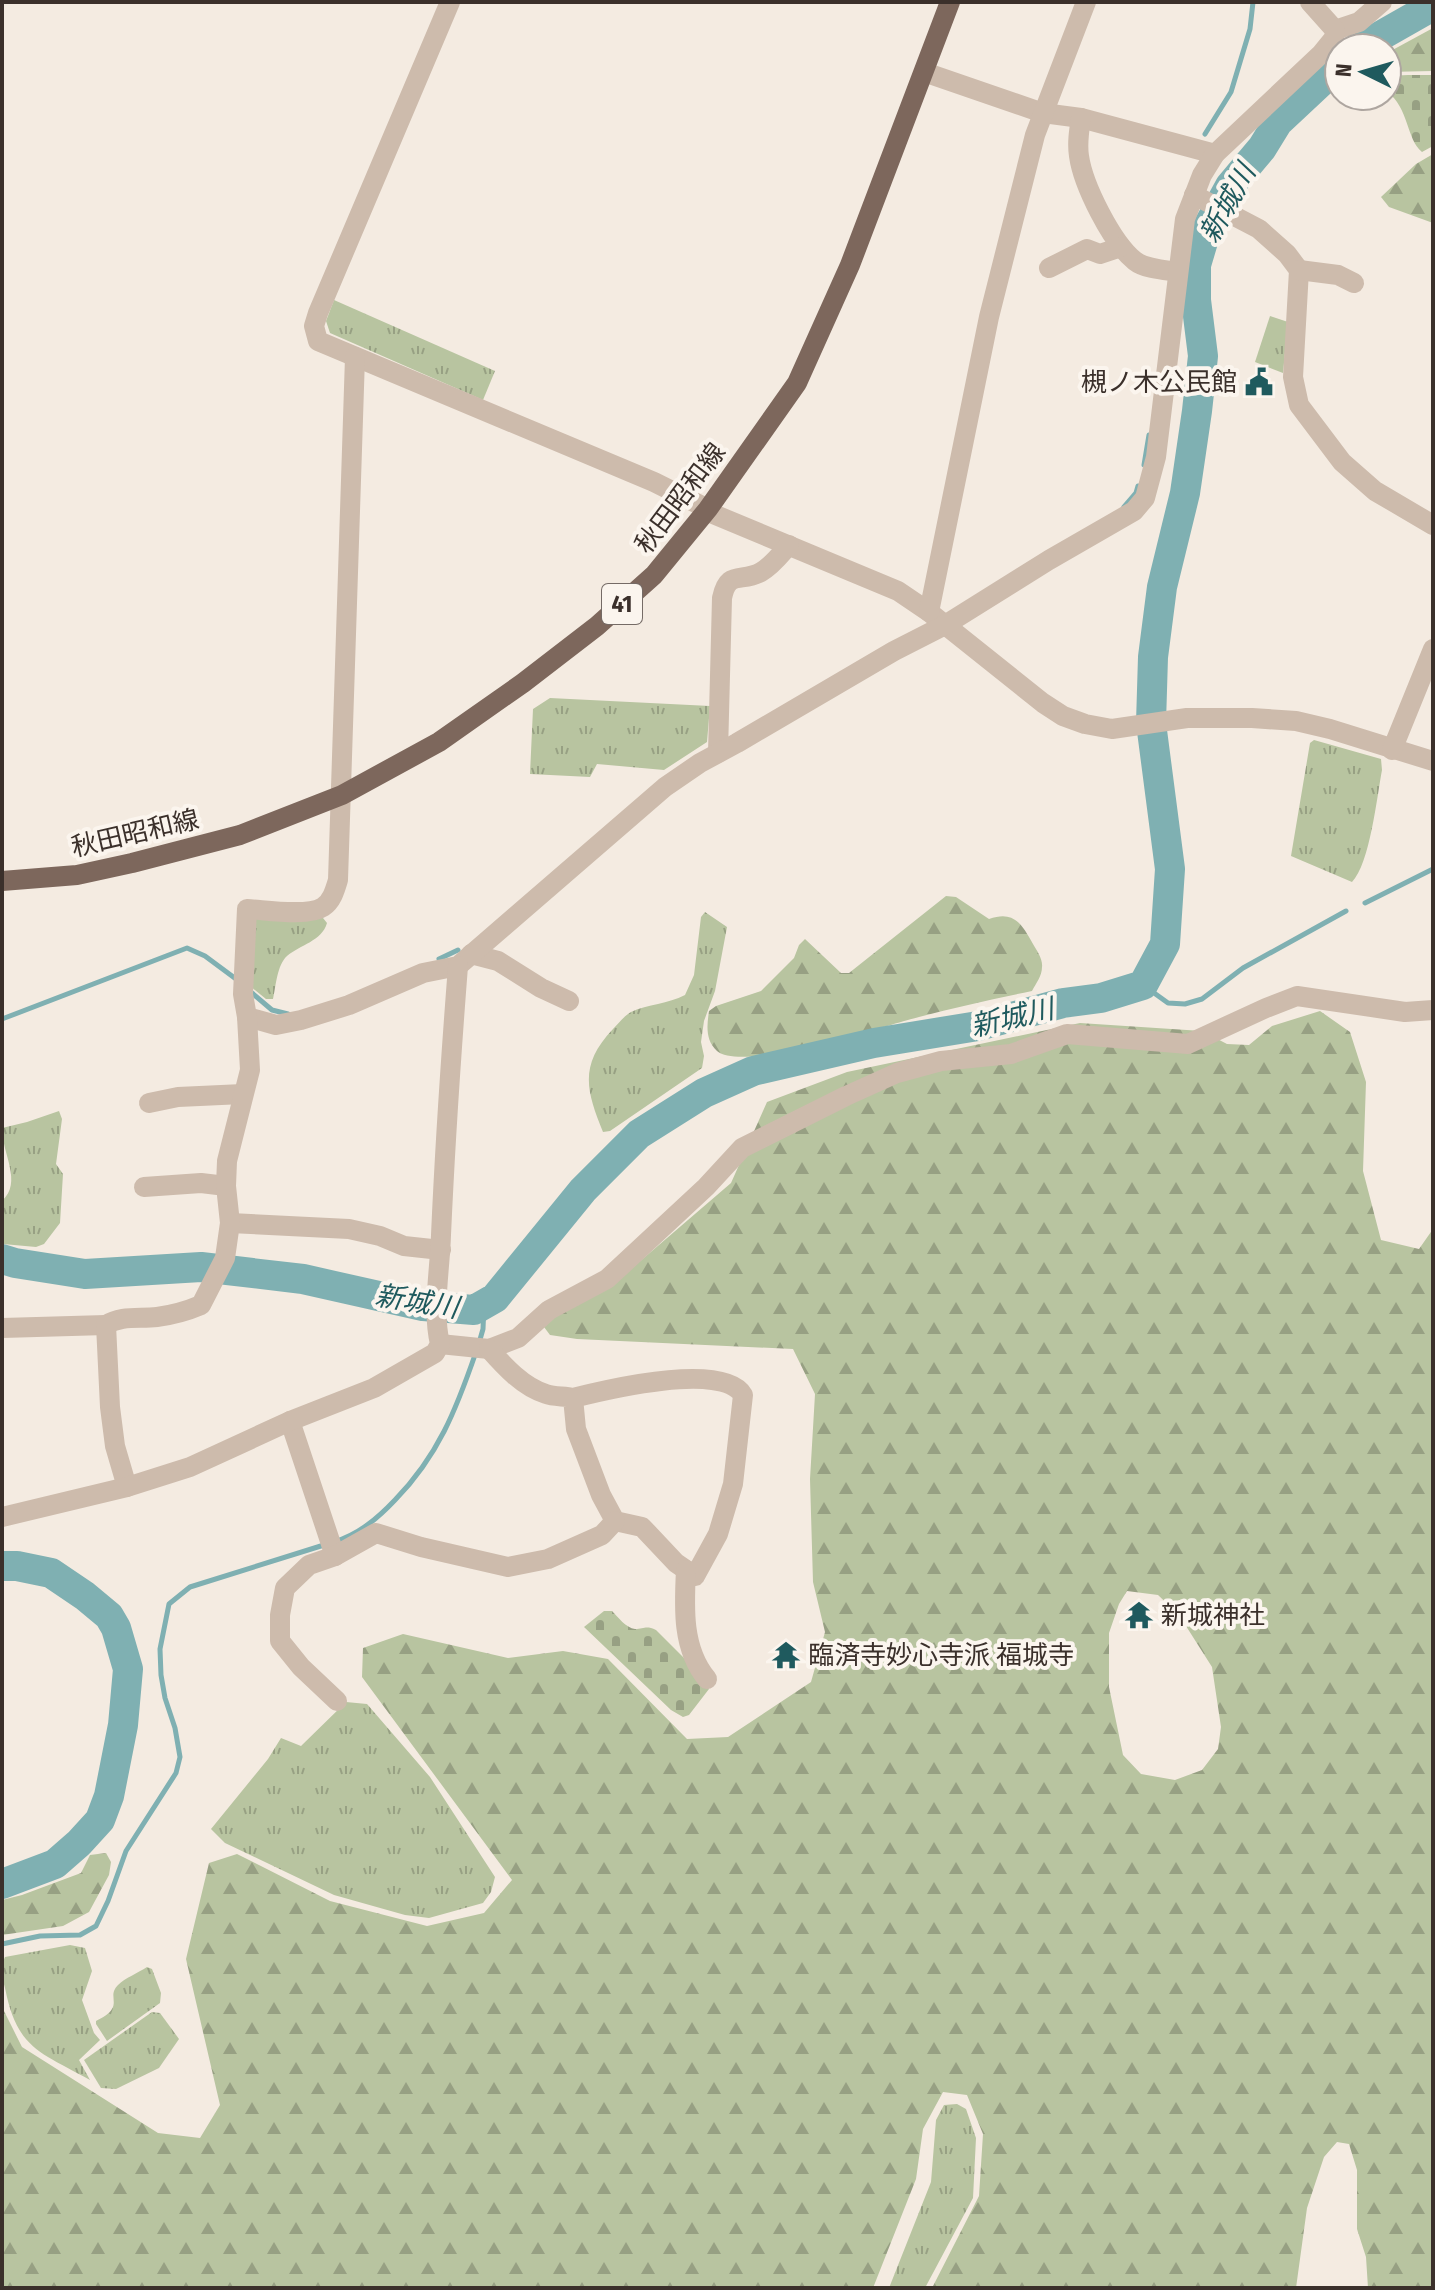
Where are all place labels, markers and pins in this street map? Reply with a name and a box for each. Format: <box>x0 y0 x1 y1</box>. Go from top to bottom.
place label: 槻ノ木公民館 <box>1081 367 1237 398</box>
public building icon: 槻ノ木公民館 <box>1244 367 1274 397</box>
temple icon: 新城神社 <box>1124 1600 1154 1630</box>
place label: 新城神社 <box>1161 1600 1265 1631</box>
temple icon: 臨済寺妙心寺派 福城寺 <box>771 1640 801 1670</box>
place label: 臨済寺妙心寺派 福城寺 <box>808 1640 1074 1671</box>

